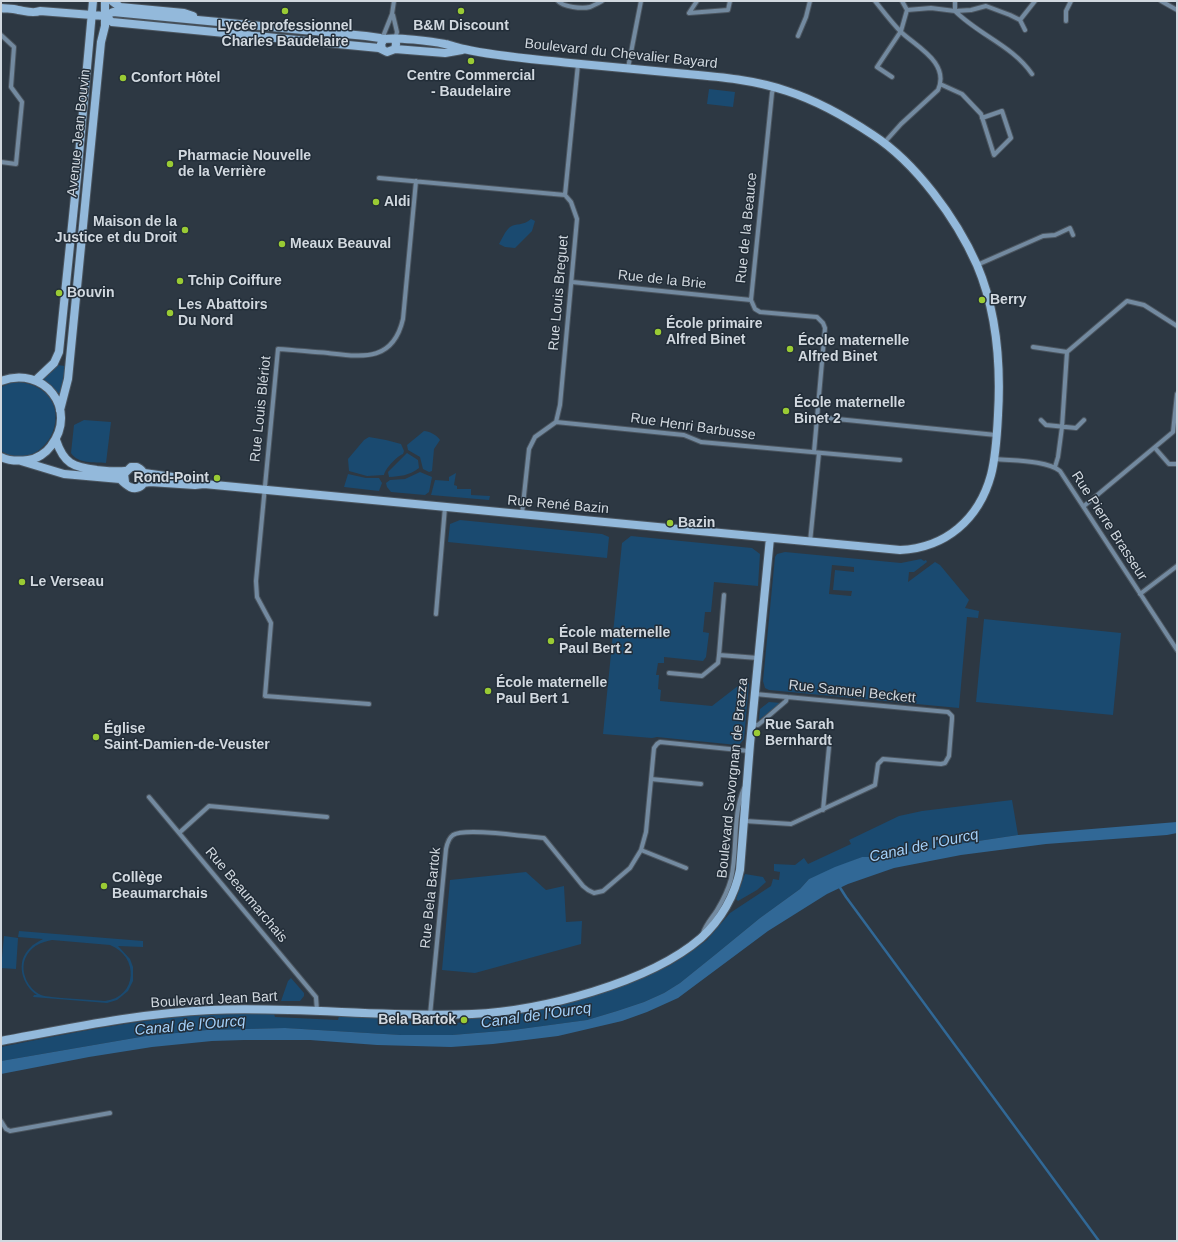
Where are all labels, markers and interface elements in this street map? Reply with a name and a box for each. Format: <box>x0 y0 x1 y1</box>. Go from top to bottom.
marker: Lycée professionnel Charles Baudelaire <box>280 6 290 16</box>
marker: B&M Discount <box>456 6 466 16</box>
place label: Lycée professionnel Charles Baudelaire <box>218 18 352 50</box>
place label: B&M Discount <box>413 18 509 34</box>
street label: Boulevard du Chevalier Bayard <box>524 36 718 72</box>
marker: Centre Commercial - Baudelaire <box>466 56 476 66</box>
street label: Avenue Jean Bouvin <box>64 68 94 198</box>
place label: Centre Commercial - Baudelaire <box>407 68 535 100</box>
place label: Confort Hôtel <box>131 70 220 86</box>
marker: Confort Hôtel <box>118 73 128 83</box>
place label: Pharmacie Nouvelle de la Verrière <box>178 148 311 180</box>
marker: Pharmacie Nouvelle de la Verrière <box>165 159 175 169</box>
street label: Rue de la Beauce <box>733 172 761 284</box>
place label: Aldi <box>384 194 410 210</box>
marker: Aldi <box>371 197 381 207</box>
place label: Maison de la Justice et du Droit <box>55 214 177 246</box>
marker: Maison de la Justice et du Droit <box>180 225 190 235</box>
street label: Rue Louis Breguet <box>546 235 572 351</box>
place label: Meaux Beauval <box>290 236 391 252</box>
marker: Meaux Beauval <box>277 239 287 249</box>
street label: Rue de la Brie <box>617 267 707 293</box>
place label: Tchip Coiffure <box>188 273 282 289</box>
marker: Tchip Coiffure <box>175 276 185 286</box>
place label: Bouvin <box>67 285 114 301</box>
marker: Bouvin <box>54 288 64 298</box>
place label: Berry <box>990 292 1027 308</box>
marker: Berry <box>977 295 987 305</box>
place label: Les Abattoirs Du Nord <box>178 297 267 330</box>
marker: Les Abattoirs Du Nord <box>165 308 175 318</box>
place label: École primaire Alfred Binet <box>666 316 762 348</box>
marker: École primaire Alfred Binet <box>653 327 663 337</box>
place label: École maternelle Alfred Binet <box>798 333 909 366</box>
marker: École maternelle Alfred Binet <box>785 344 795 354</box>
street label: Rue Louis Blériot <box>247 355 275 463</box>
place label: École maternelle Binet 2 <box>794 395 905 428</box>
marker: École maternelle Binet 2 <box>781 406 791 416</box>
street label: Rue Henri Barbusse <box>629 410 757 444</box>
street label: Rue Pierre Brasseur <box>1067 468 1151 584</box>
place label: Rond-Point <box>134 470 209 486</box>
marker: Rond-Point <box>212 473 222 483</box>
street label: Rue René Bazin <box>506 492 610 518</box>
place label: Bazin <box>678 515 715 531</box>
marker: Bazin <box>665 518 675 528</box>
place label: Le Verseau <box>30 574 104 590</box>
marker: Le Verseau <box>17 577 27 587</box>
place label: École maternelle Paul Bert 2 <box>559 625 670 658</box>
marker: École maternelle Paul Bert 2 <box>546 636 556 646</box>
place label: École maternelle Paul Bert 1 <box>496 675 607 708</box>
street label: Boulevard Savorgnan de Brazza <box>714 677 752 879</box>
street label: Rue Samuel Beckett <box>788 677 916 707</box>
marker: École maternelle Paul Bert 1 <box>483 686 493 696</box>
place label: Rue Sarah Bernhardt <box>765 717 834 750</box>
place label: Église Saint-Damien-de-Veuster <box>104 721 270 754</box>
marker: Rue Sarah Bernhardt <box>752 728 762 738</box>
marker: Église Saint-Damien-de-Veuster <box>91 732 101 742</box>
water label: Canal de l'Ourcq <box>868 826 980 866</box>
street label: Rue Beaumarchais <box>201 844 291 946</box>
street label: Rue Bela Bartok <box>417 846 445 950</box>
place label: Collège Beaumarchais <box>112 870 208 902</box>
marker: Collège Beaumarchais <box>99 881 109 891</box>
street label: Boulevard Jean Bart <box>150 988 278 1012</box>
water label: Canal de l'Ourcq <box>480 999 592 1033</box>
water label: Canal de l'Ourcq <box>134 1012 246 1040</box>
place label: Bela Bartok <box>378 1012 456 1028</box>
marker: Bela Bartok <box>459 1015 469 1025</box>

